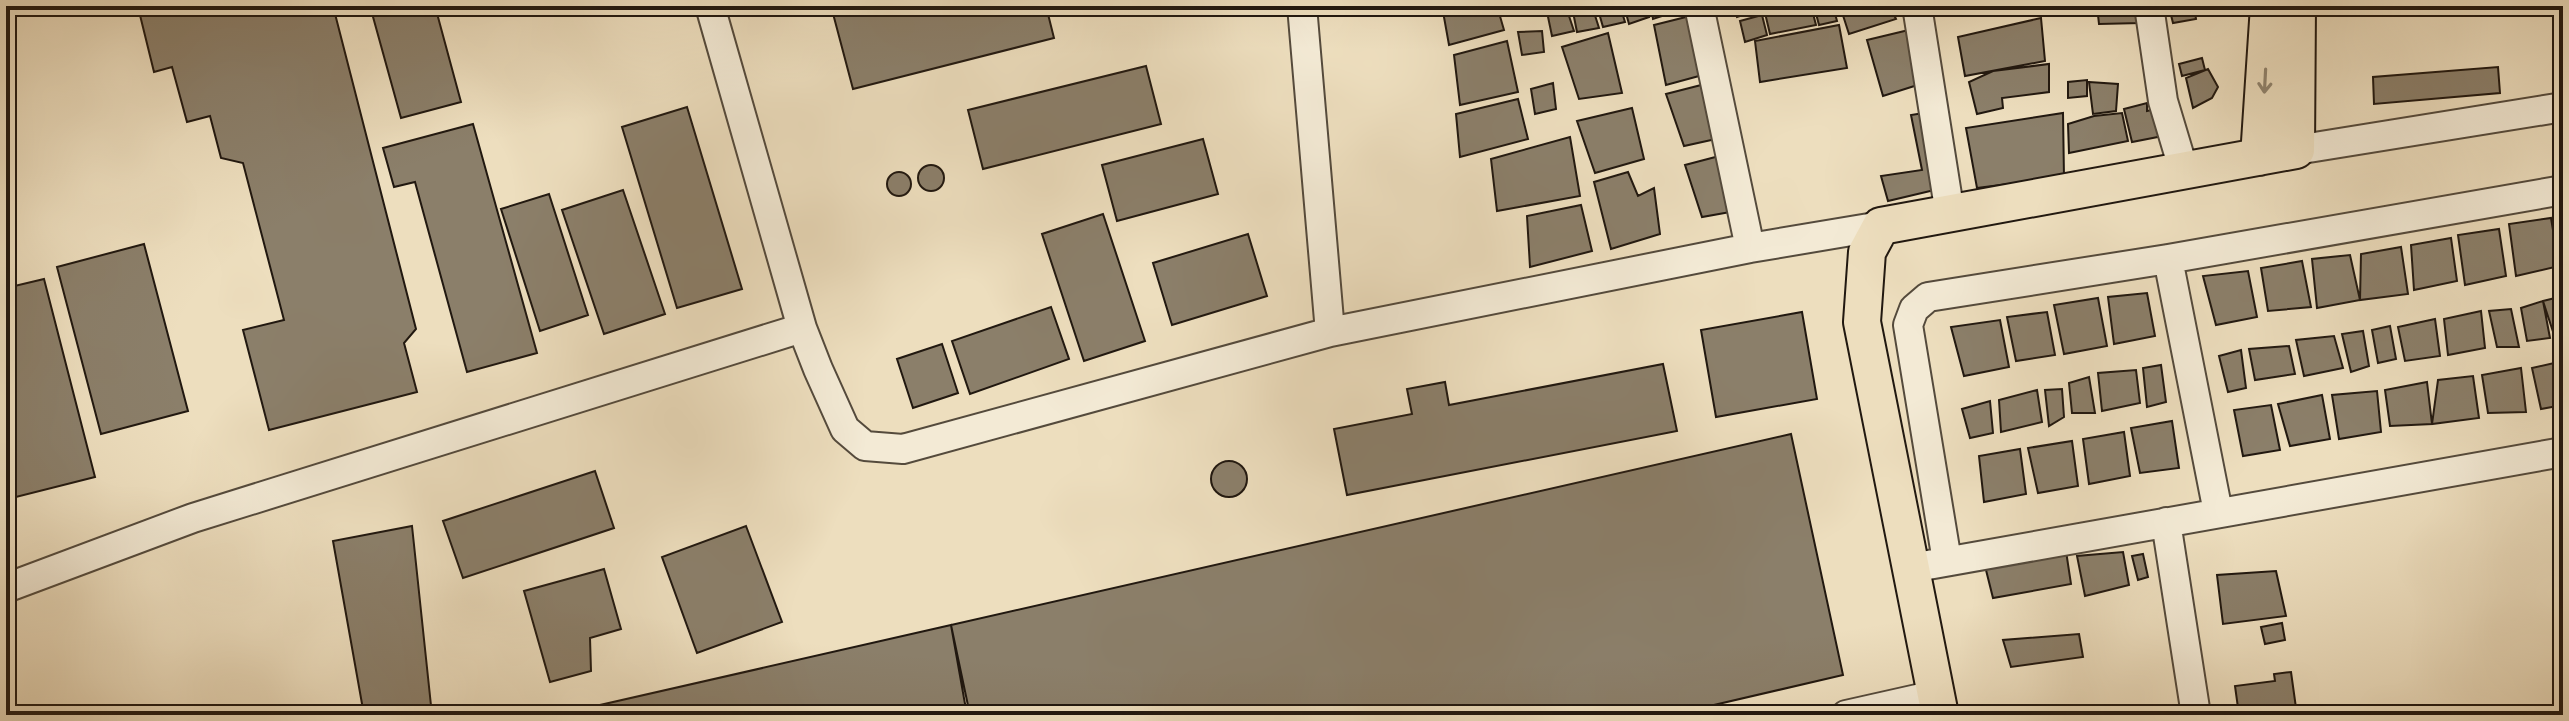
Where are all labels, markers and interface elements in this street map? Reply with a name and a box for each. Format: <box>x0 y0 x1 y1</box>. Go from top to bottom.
one-way arrow <box>2257 67 2272 94</box>

